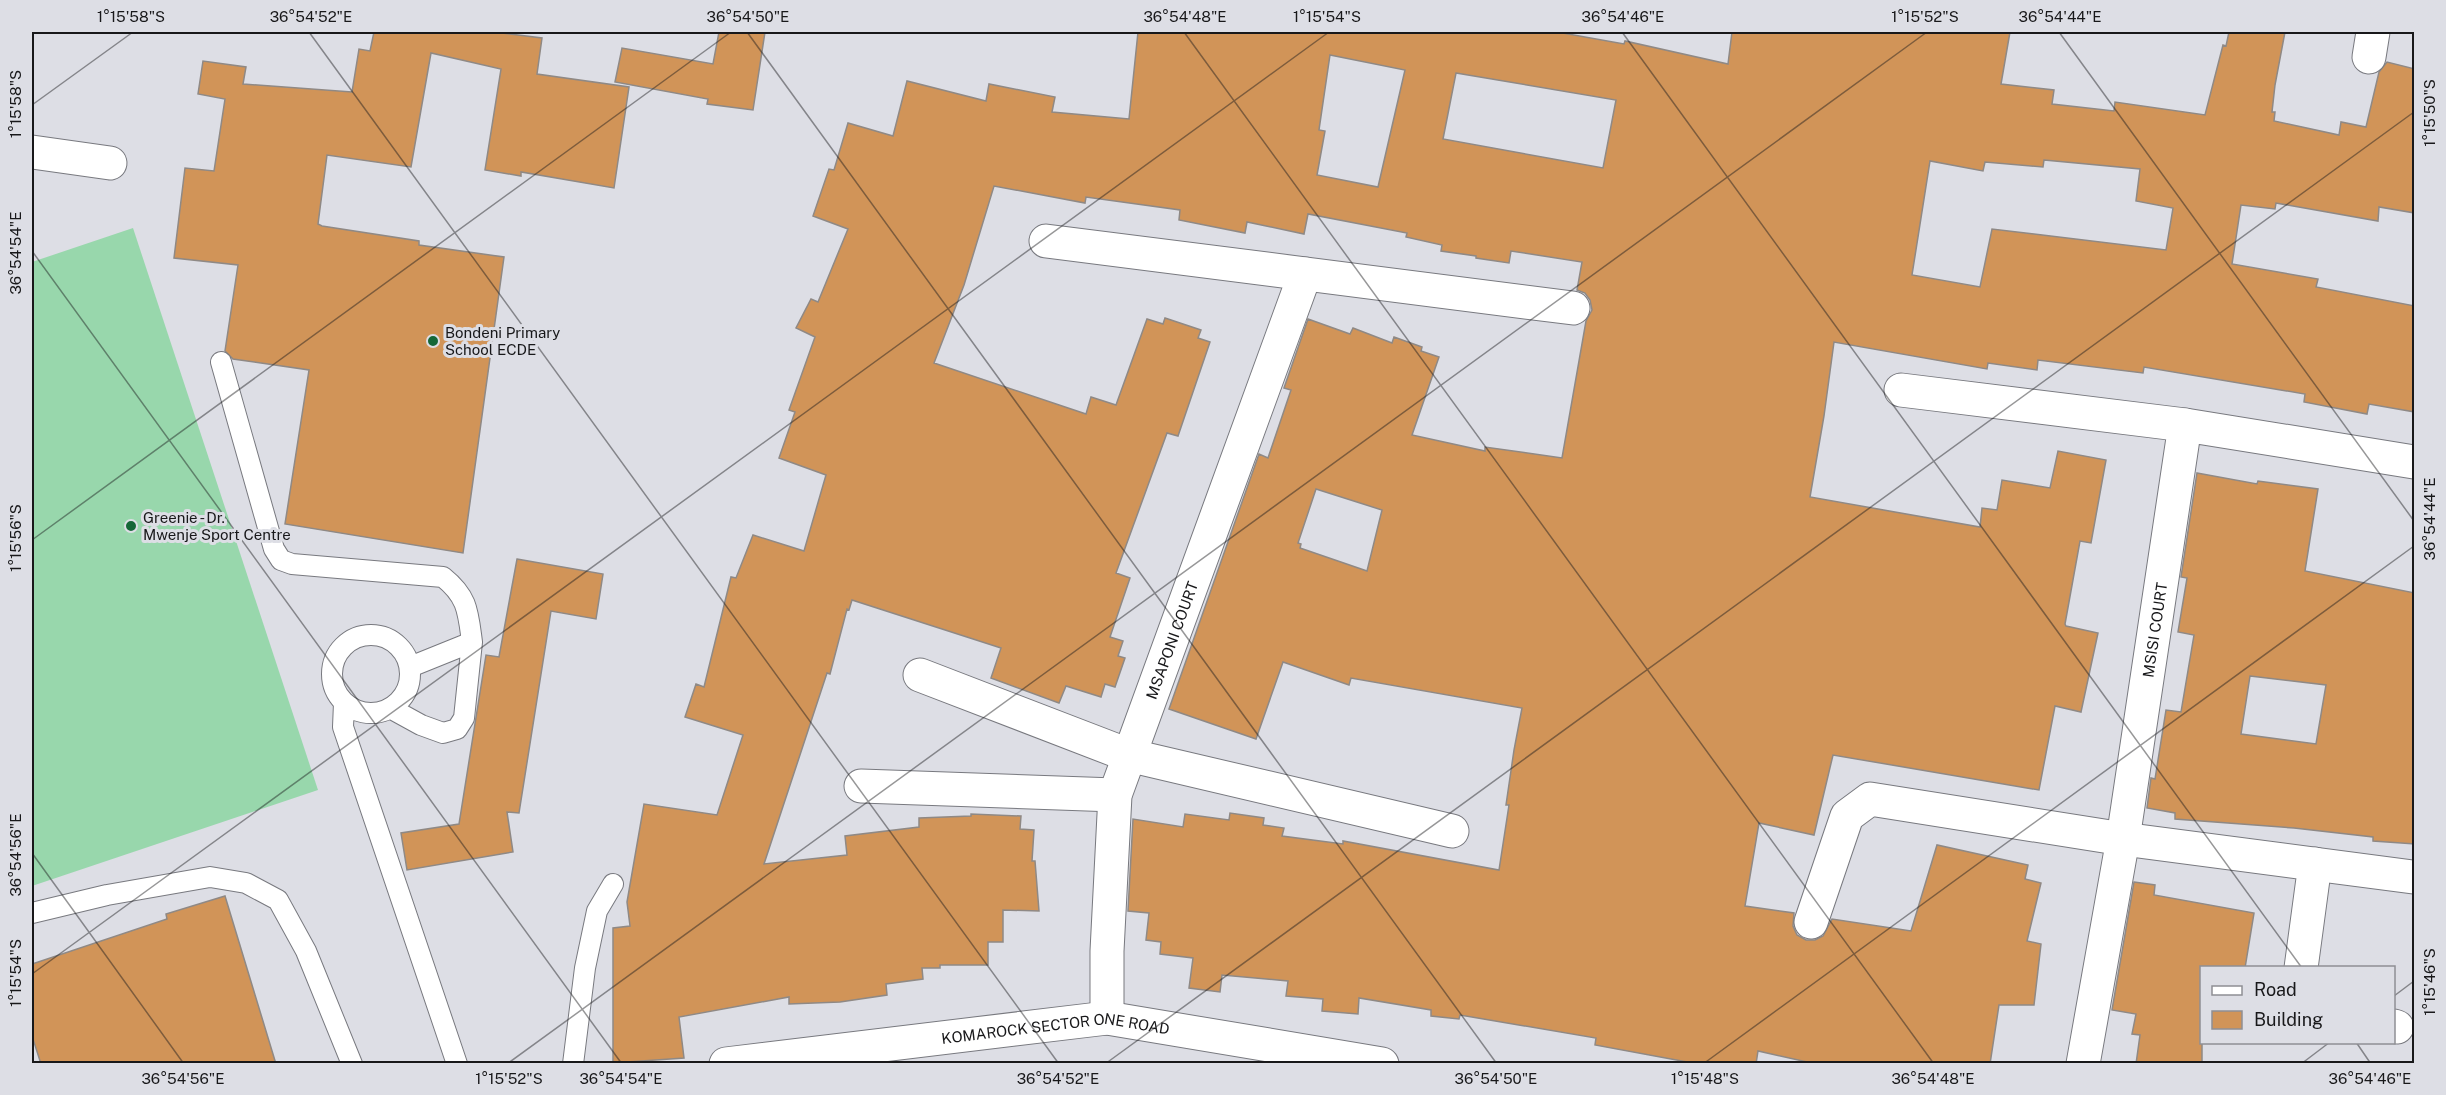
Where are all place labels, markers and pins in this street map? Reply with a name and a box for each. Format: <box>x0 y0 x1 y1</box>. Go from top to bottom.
place label: Bondeni Primary School ECDE <box>445 324 560 358</box>
marker: Bondeni Primary School ECDE <box>426 334 440 348</box>
place label: Greenie - Dr. Mwenje Sport Centre <box>143 509 291 543</box>
marker: Greenie - Dr. Mwenje Sport Centre <box>124 519 138 533</box>

